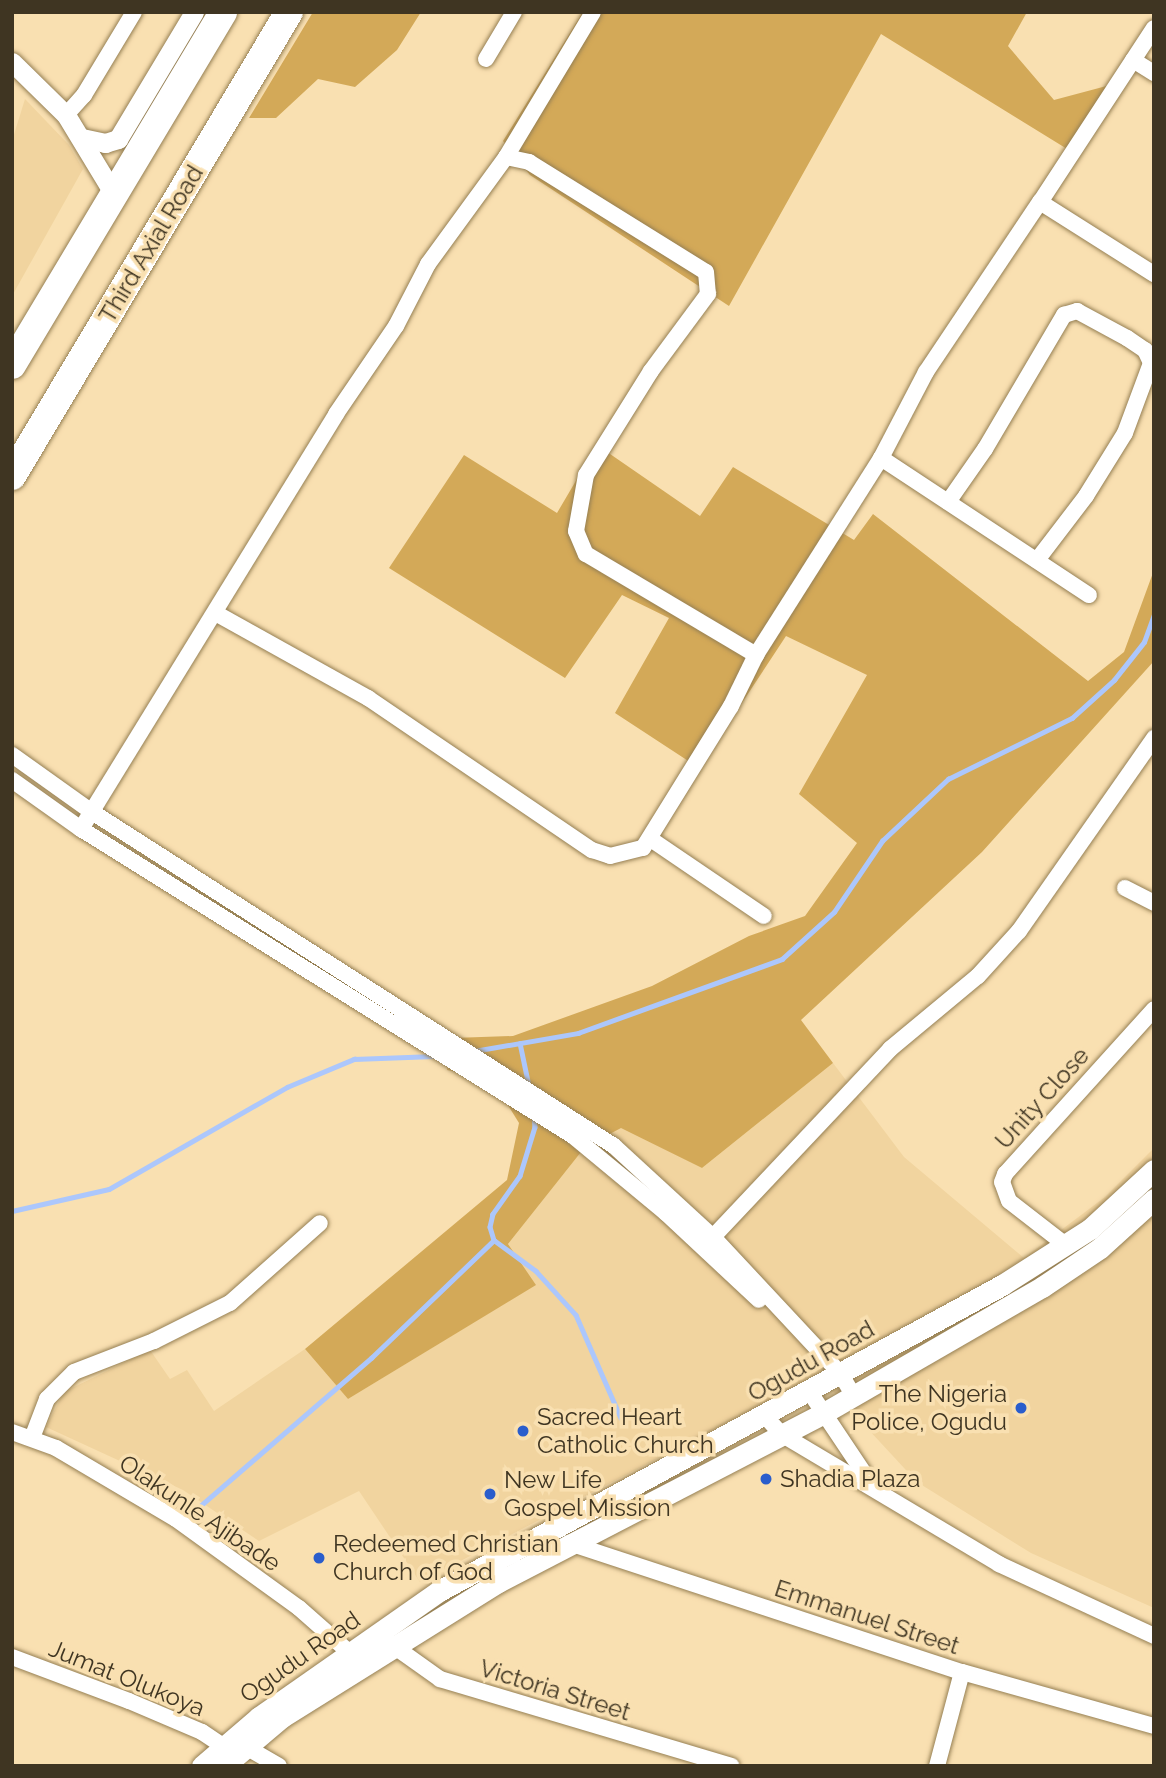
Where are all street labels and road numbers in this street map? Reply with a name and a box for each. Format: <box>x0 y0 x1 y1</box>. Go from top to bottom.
street label: Third Axial Road <box>92 160 210 328</box>
street label: Unity Close <box>989 1041 1095 1155</box>
street label: Ogudu Road <box>743 1314 879 1408</box>
street label: Olakunle Ajibade <box>114 1448 286 1578</box>
street label: Emmanuel Street <box>771 1573 963 1661</box>
street label: Ogudu Road <box>234 1605 366 1709</box>
street label: Jumat Olukoya <box>45 1634 209 1722</box>
street label: Victoria Street <box>476 1653 634 1727</box>

